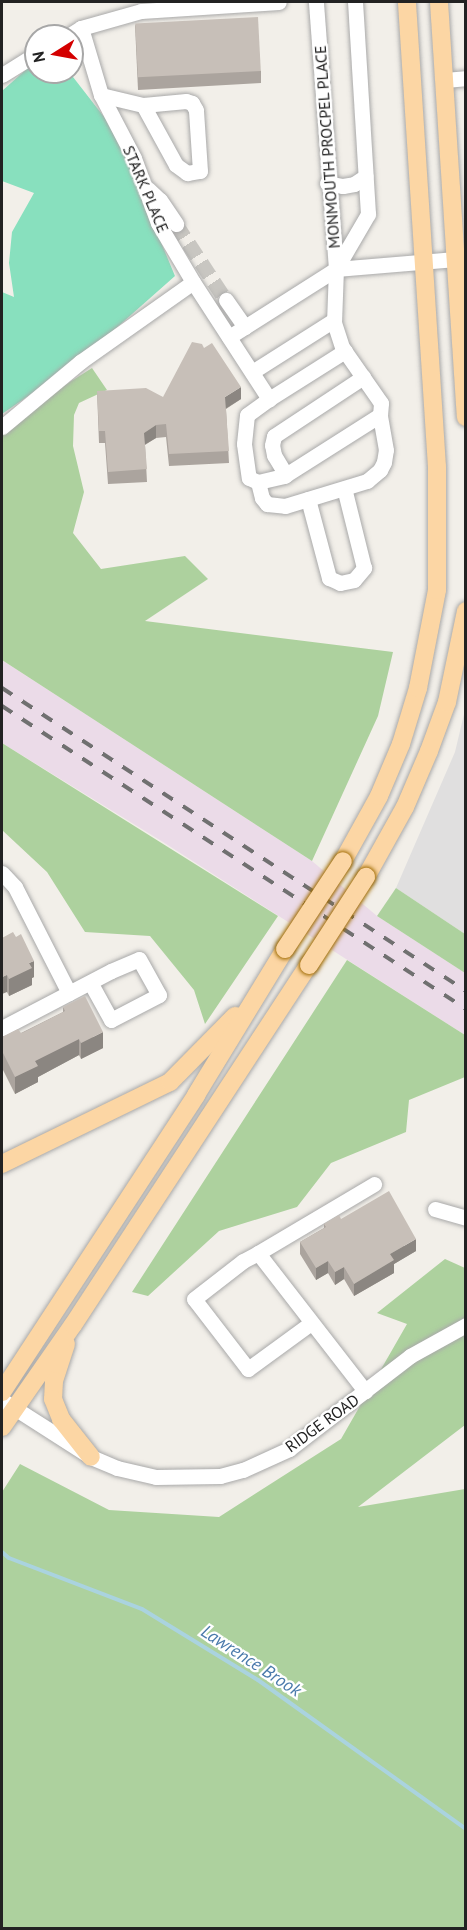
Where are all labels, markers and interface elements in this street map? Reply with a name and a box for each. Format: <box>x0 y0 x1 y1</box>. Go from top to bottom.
north arrow <box>24 24 84 84</box>
street label: MONMOUTH PROCPEL PLACE <box>310 44 344 250</box>
text: N <box>27 50 49 64</box>
street label: STARK PLACE <box>119 142 173 236</box>
street label: RIDGE ROAD <box>281 1390 363 1456</box>
water label: Lawrence Brook <box>197 1621 305 1701</box>

